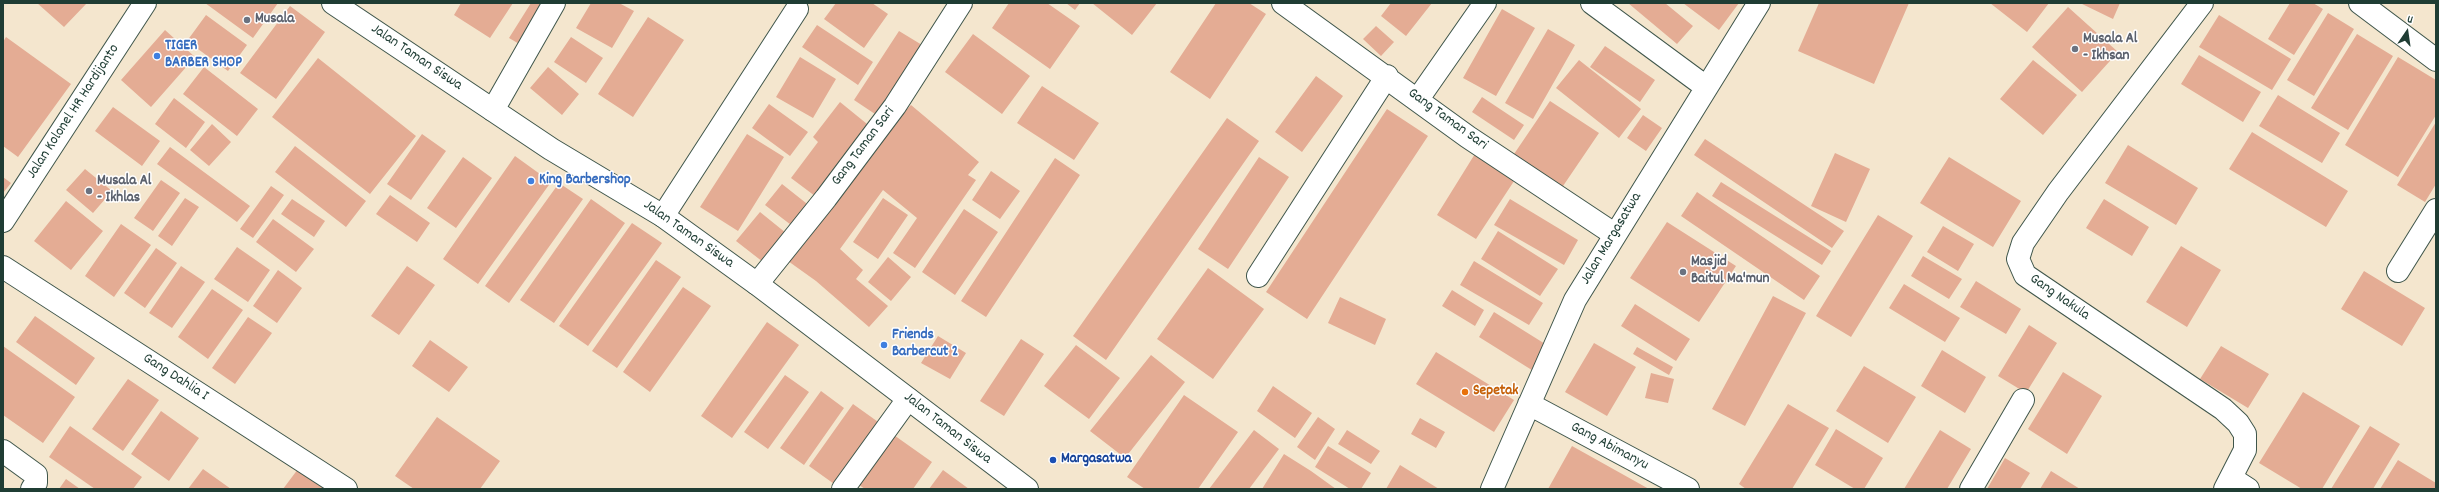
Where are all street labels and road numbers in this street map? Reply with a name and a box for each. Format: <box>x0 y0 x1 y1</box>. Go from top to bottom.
street label: Jalan Taman Siswa <box>367 21 465 95</box>
street label: Jalan Kolonel HR Hardijanto <box>24 41 124 183</box>
street label: Gang Taman Sari <box>1404 85 1490 155</box>
street label: Gang Taman Sari <box>828 104 900 190</box>
street label: Jalan Margasatwa <box>1577 190 1647 288</box>
street label: Jalan Taman Siswa <box>639 197 737 273</box>
street label: Gang Nakula <box>2025 271 2093 325</box>
street label: Gang Dahlia I <box>139 350 211 406</box>
street label: Jalan Taman Siswa <box>899 389 995 469</box>
street label: Gang Abimanyu <box>1567 419 1651 475</box>

